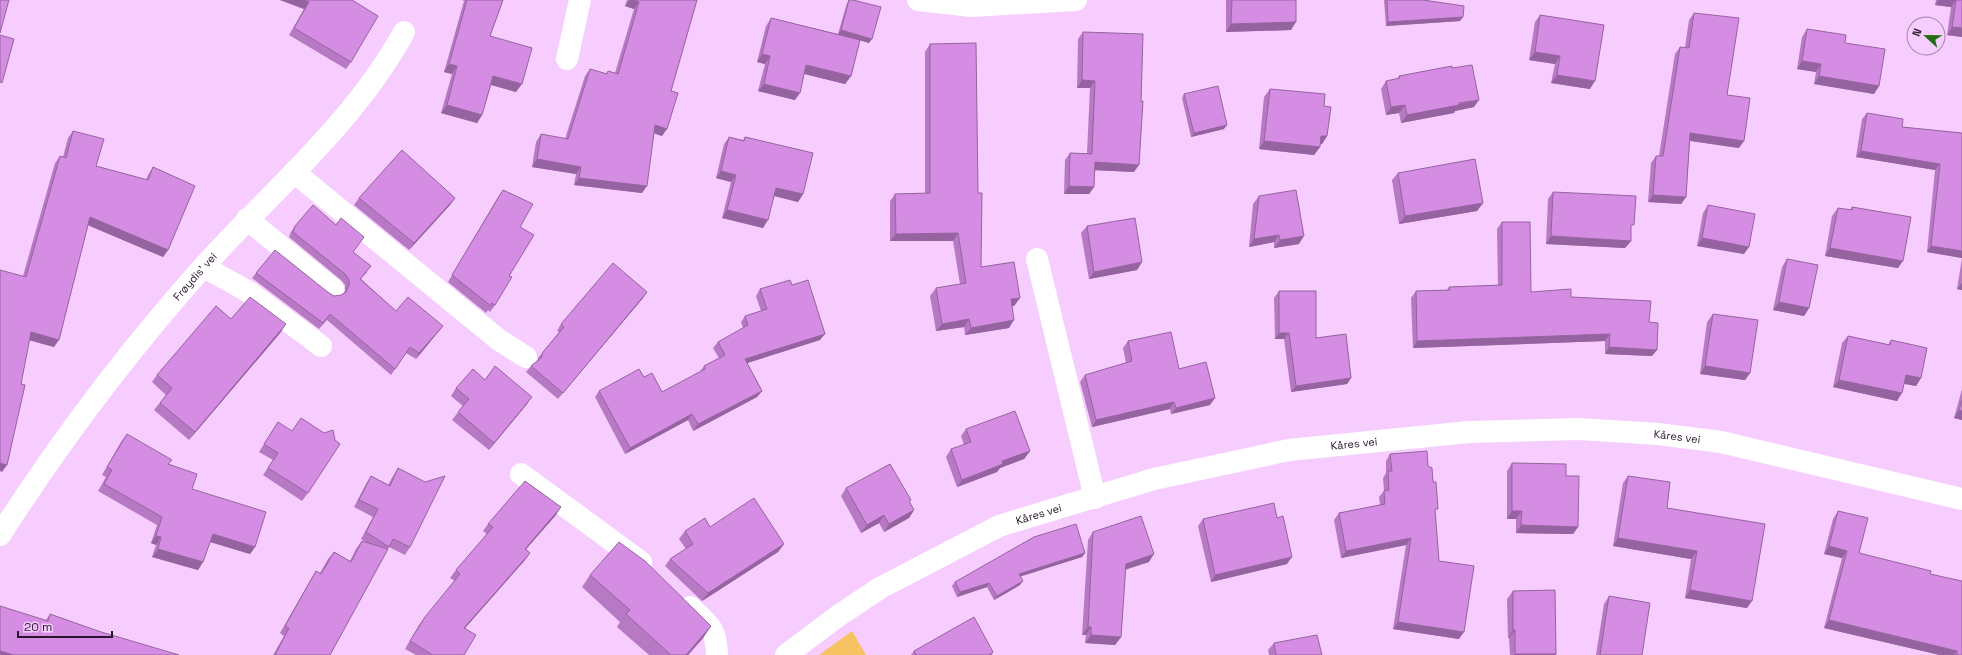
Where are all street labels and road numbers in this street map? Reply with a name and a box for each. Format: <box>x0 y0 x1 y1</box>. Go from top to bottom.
street label: Frøydis' vei <box>170 249 220 303</box>
street label: Kåres vei <box>1653 427 1702 446</box>
street label: Kåres vei <box>1330 434 1378 453</box>
street label: Kåres vei <box>1014 500 1063 528</box>

